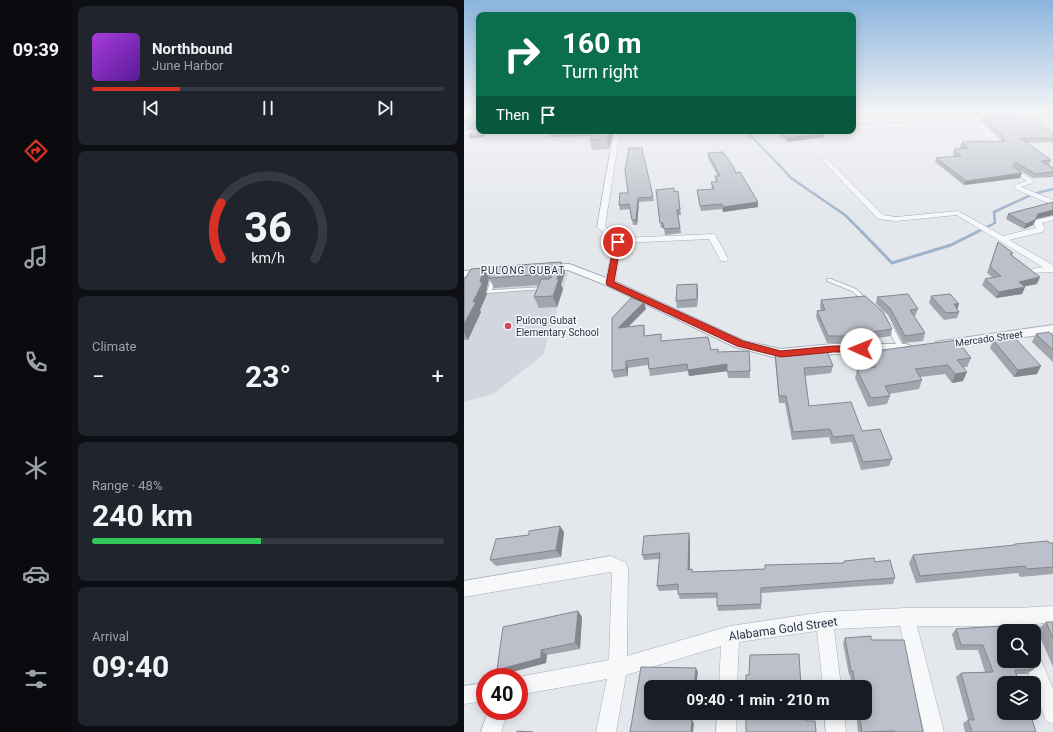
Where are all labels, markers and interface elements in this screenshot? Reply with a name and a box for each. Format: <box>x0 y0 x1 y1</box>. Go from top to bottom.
text: 160 m <box>562 27 641 60</box>
icon: right <box>496 28 548 80</box>
text: 09:39 <box>13 39 59 60</box>
text: Northbound <box>152 40 233 58</box>
text: June Harbor <box>152 58 224 73</box>
text: Turn right <box>562 61 639 82</box>
icon: previous <box>140 97 162 119</box>
icon: pause <box>257 97 279 119</box>
icon: next <box>374 97 396 119</box>
icon: arrive <box>537 104 559 126</box>
text: Then <box>496 106 529 124</box>
icon: directions <box>22 137 50 165</box>
text: 36 <box>244 203 292 252</box>
pin <box>601 225 635 259</box>
icon: arrive <box>607 231 629 253</box>
icon: music <box>22 243 50 271</box>
text: km/h <box>251 249 285 265</box>
district label: PULONG GUBAT <box>481 265 565 276</box>
place label: Pulong Gubat Elementary School <box>516 315 599 338</box>
marker: Pulong Gubat Elementary School <box>503 321 513 331</box>
position arrow <box>840 328 882 370</box>
street label: Mercado Street <box>955 328 1024 349</box>
text: Climate <box>92 339 136 354</box>
icon: phone <box>22 348 50 376</box>
text: 23° <box>245 359 291 394</box>
text: − <box>92 364 105 389</box>
text: + <box>432 364 444 389</box>
icon: climate <box>22 454 50 482</box>
text: Range · 48% <box>92 478 162 493</box>
text: 240 km <box>92 498 193 533</box>
icon: car <box>22 560 50 588</box>
street label: Alabama Gold Street <box>728 614 838 644</box>
map controls <box>997 624 1041 720</box>
button: search <box>997 624 1041 668</box>
text: Arrival <box>92 629 129 644</box>
text: 09:40 <box>92 649 169 684</box>
icon: filters <box>22 665 50 693</box>
speed limit sign: 40 <box>476 668 528 720</box>
button: layers <box>997 676 1041 720</box>
text: 09:40 · 1 min · 210 m <box>687 691 829 709</box>

